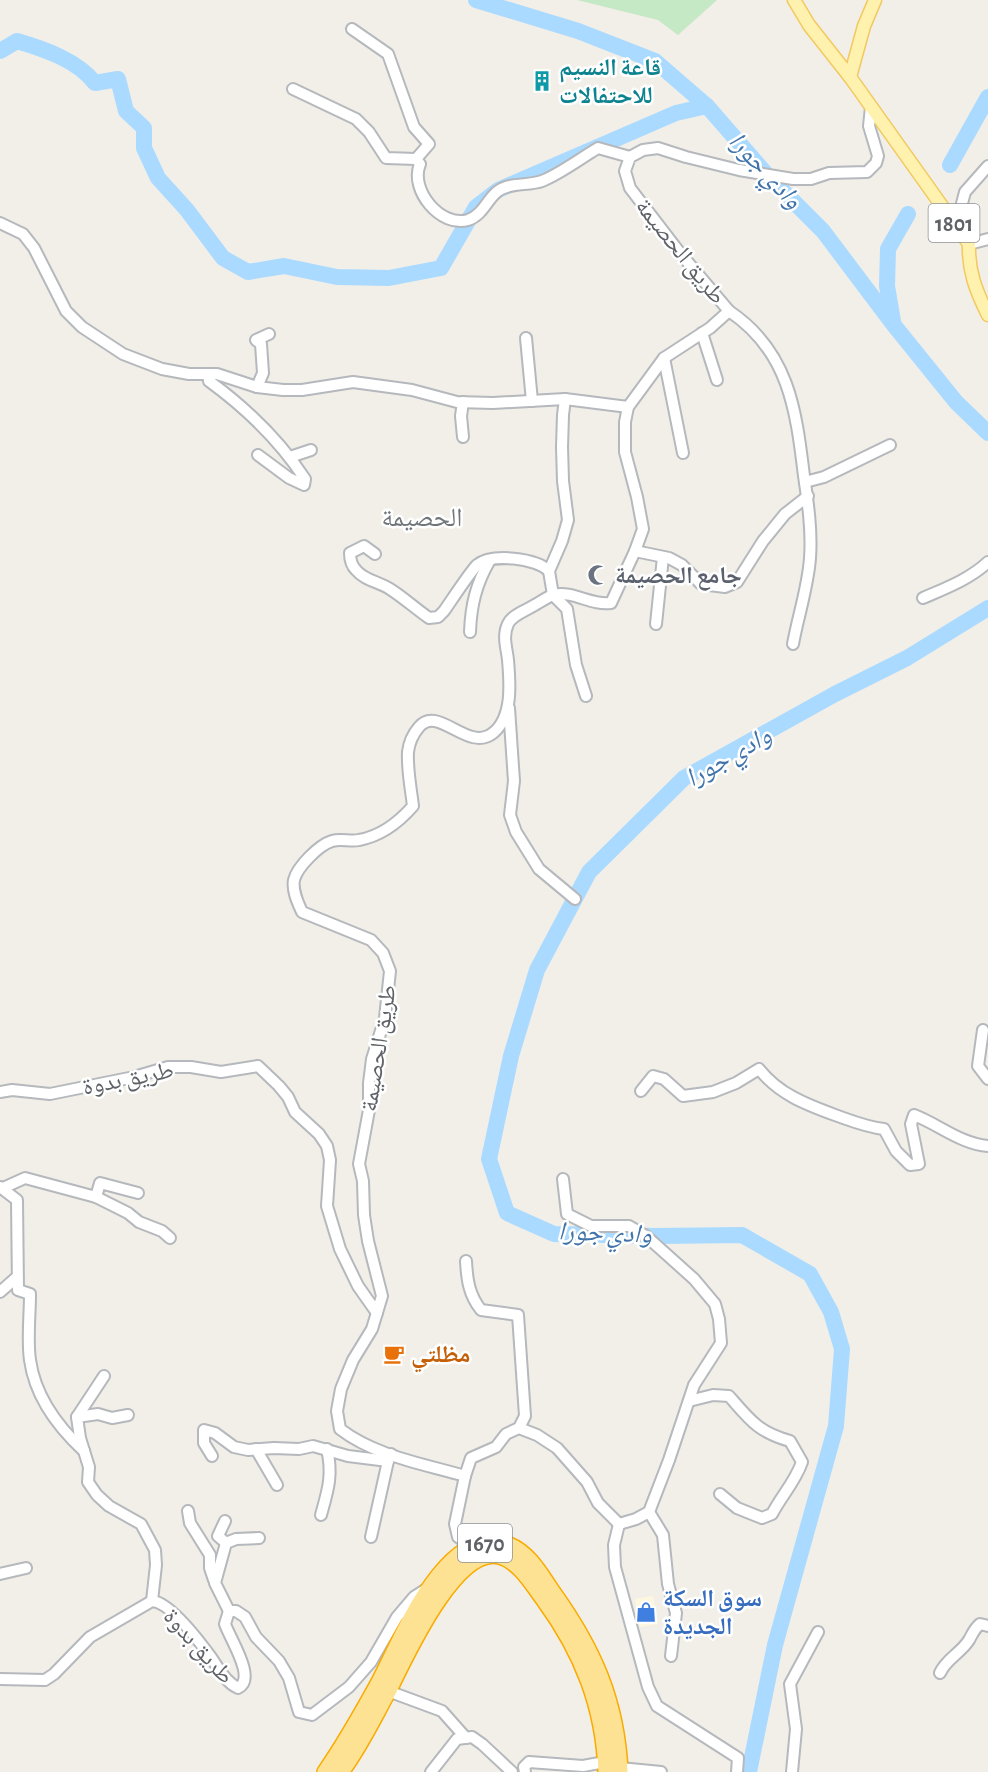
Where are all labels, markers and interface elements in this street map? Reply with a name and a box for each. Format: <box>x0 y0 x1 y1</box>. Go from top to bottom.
place label: قاعة النسيم للاحتفالات <box>559 56 661 108</box>
building icon: قاعة النسيم للاحتفالات <box>530 69 554 93</box>
water label: وادي جورا <box>719 127 807 218</box>
street label: طريق الحصيمة <box>630 194 730 310</box>
road number: 1801 <box>928 204 980 242</box>
district label: الحصيمة <box>381 505 463 531</box>
mosque icon: جامع الحصيمة <box>586 563 610 587</box>
place label: جامع الحصيمة <box>615 564 742 591</box>
water label: وادي جورا <box>681 722 779 797</box>
street label: طريق الحصيمة <box>357 983 402 1113</box>
street label: طريق بدوة <box>81 1058 176 1101</box>
water label: وادي جورا <box>557 1218 652 1254</box>
cafe icon: مظلتي <box>382 1342 406 1366</box>
place label: مظلتي <box>411 1343 470 1373</box>
road number: 1670 <box>458 1524 512 1562</box>
place label: سوق السكة الجديدة <box>663 1587 762 1640</box>
shop icon: سوق السكة الجديدة <box>634 1600 658 1624</box>
street label: طريق بدوة <box>158 1604 238 1690</box>

